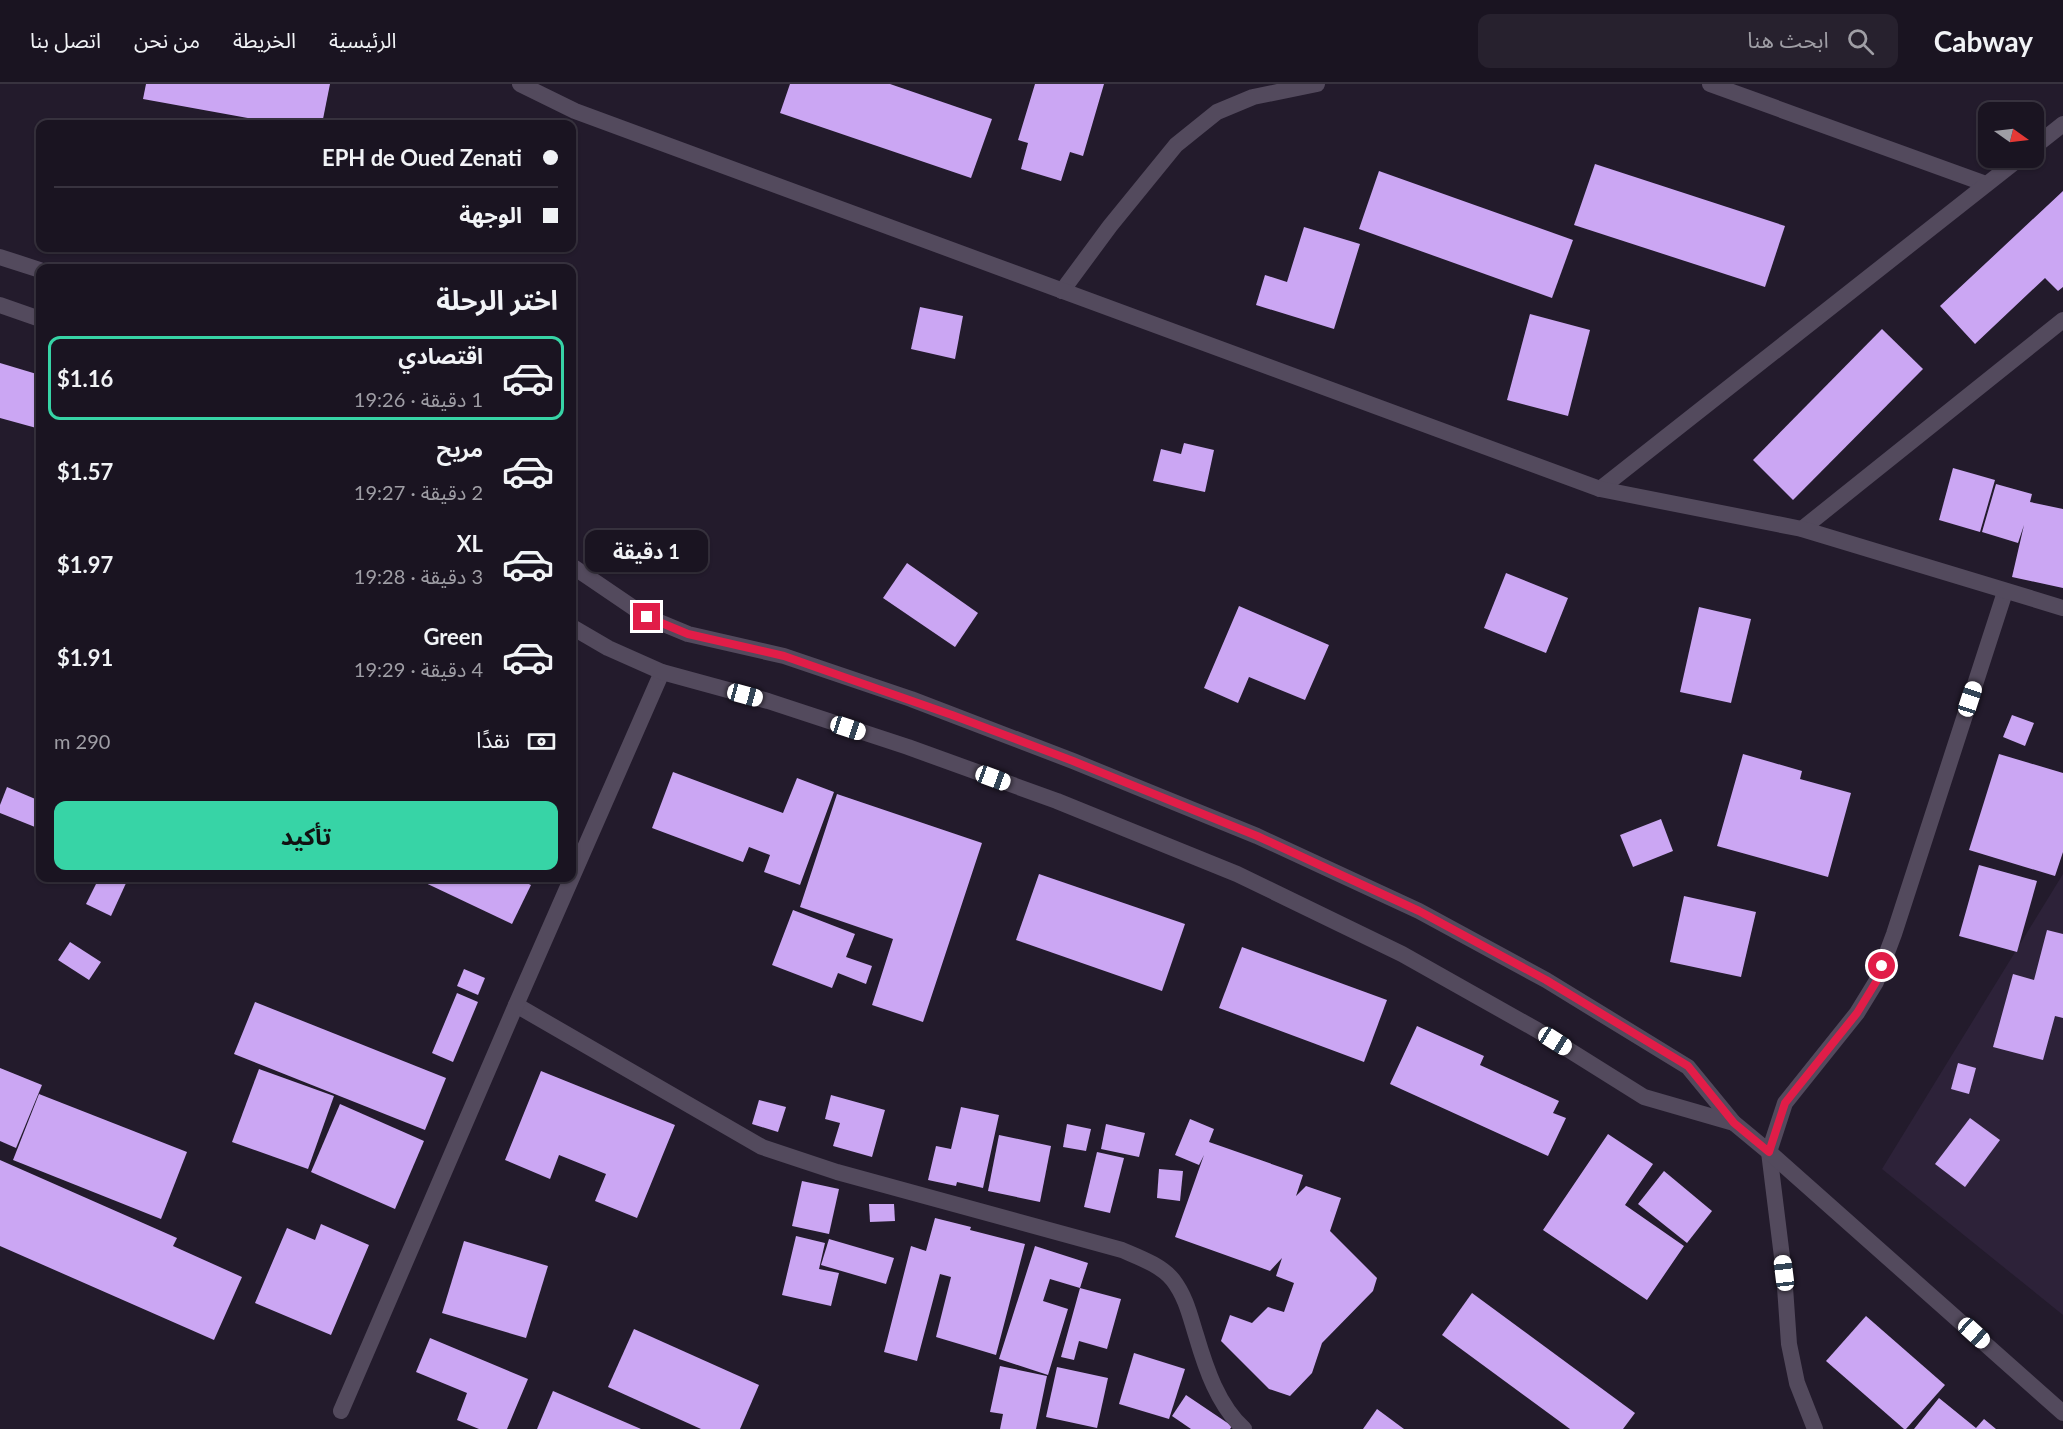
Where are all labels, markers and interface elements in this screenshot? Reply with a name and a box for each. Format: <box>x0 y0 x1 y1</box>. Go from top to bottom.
search box <box>1478 14 1898 68</box>
text: Cabway <box>1934 24 2033 58</box>
icon: search <box>1844 25 1877 58</box>
text: ابحث هنا <box>1747 26 1829 53</box>
text: اتصل بنا <box>30 27 101 52</box>
text: من نحن <box>134 27 200 52</box>
text: الخريطة <box>233 27 296 52</box>
text: الرئيسية <box>329 27 396 52</box>
north arrow <box>1978 102 2044 168</box>
map controls <box>1978 102 2044 168</box>
text: EPH de Oued Zenati <box>322 144 522 171</box>
text: الوجهة <box>459 201 522 228</box>
text: اختر الرحلة <box>436 283 558 316</box>
text: اقتصادي <box>398 342 483 369</box>
icon: car <box>501 351 555 405</box>
text: $1.16 <box>57 365 113 392</box>
text: 1 دقيقة · 19:26 <box>354 387 483 411</box>
text: مريح <box>437 435 483 462</box>
icon: car <box>501 444 555 498</box>
text: $1.57 <box>57 458 113 485</box>
text: 2 دقيقة · 19:27 <box>354 480 483 504</box>
text: XL <box>457 530 483 557</box>
callout: 1 دقيقة <box>586 530 708 572</box>
icon: car <box>501 537 555 591</box>
text: 1 دقيقة <box>613 539 680 563</box>
text: $1.97 <box>57 551 113 578</box>
text: 3 دقيقة · 19:28 <box>354 564 483 588</box>
route end <box>633 603 660 630</box>
text: Green <box>423 623 483 650</box>
icon: car <box>501 630 555 684</box>
text: $1.91 <box>57 644 113 671</box>
text: 4 دقيقة · 19:29 <box>354 657 483 681</box>
car <box>1956 679 1984 719</box>
car <box>725 682 765 708</box>
car <box>828 714 868 742</box>
icon: cash <box>525 725 558 758</box>
text: نقدًا <box>476 726 510 753</box>
text: 290 m <box>54 729 110 753</box>
car <box>973 763 1013 793</box>
button: تأكيد <box>54 801 558 870</box>
route start <box>1868 952 1895 979</box>
car <box>1535 1024 1575 1058</box>
car <box>1773 1254 1795 1292</box>
car <box>1955 1314 1993 1352</box>

